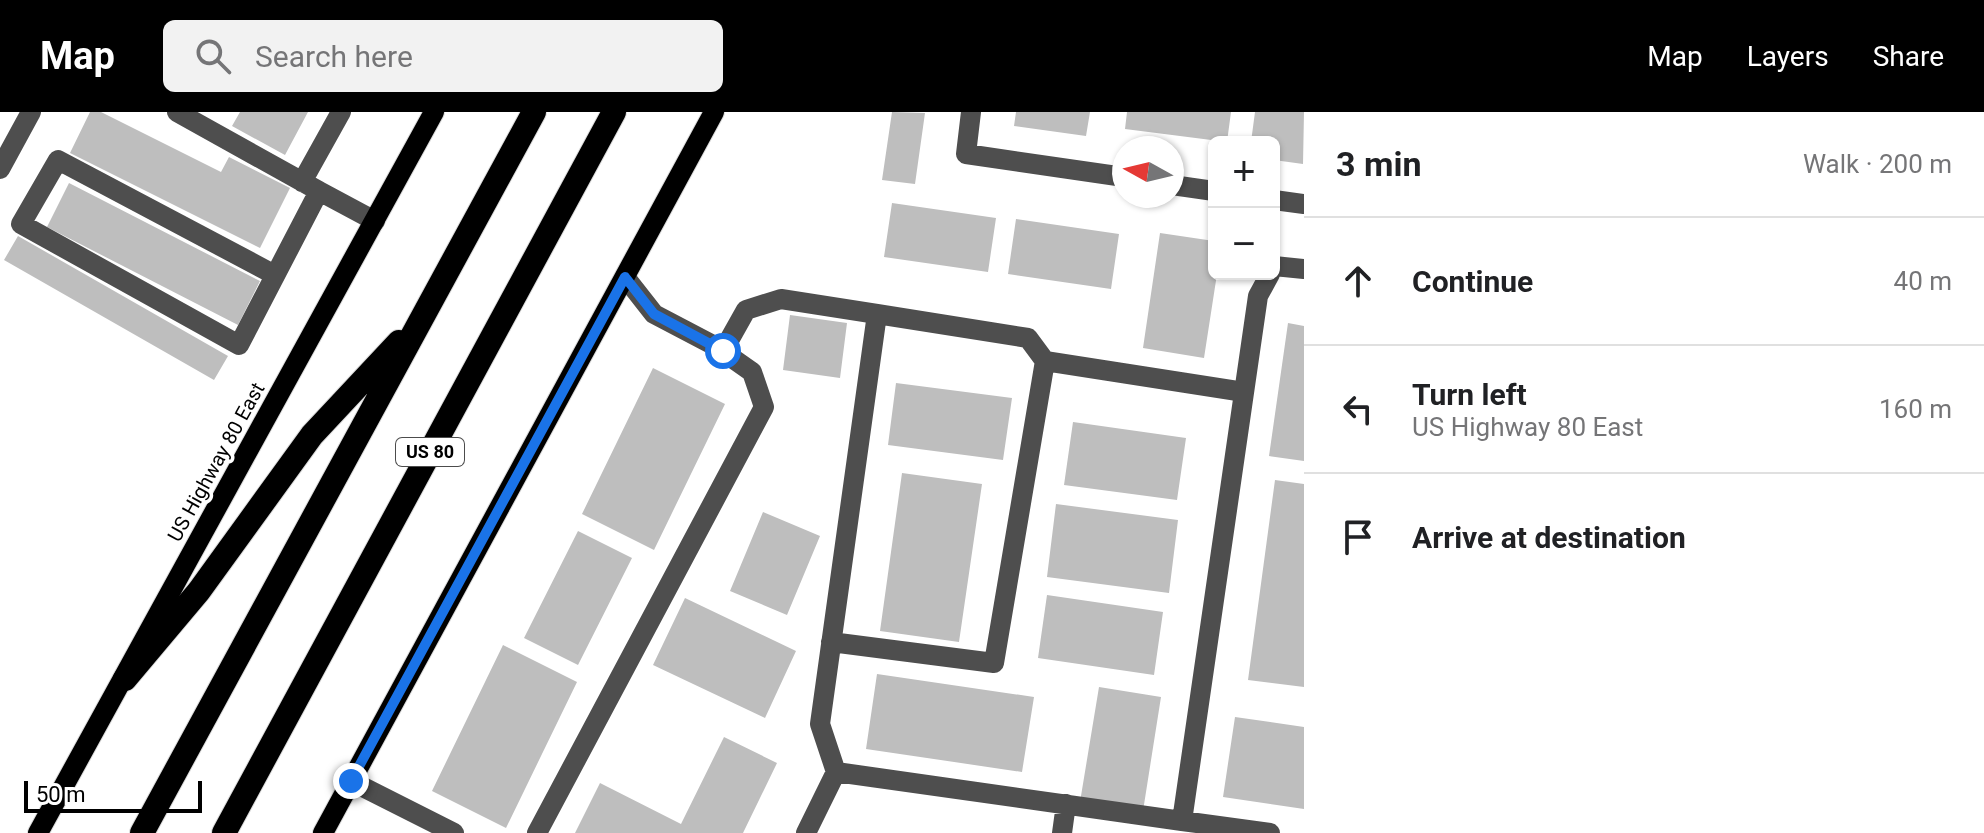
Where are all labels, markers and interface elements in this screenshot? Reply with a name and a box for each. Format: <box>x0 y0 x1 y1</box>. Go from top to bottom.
search box <box>163 20 723 92</box>
text: Map <box>40 34 115 78</box>
icon: search <box>191 34 235 78</box>
text: Search here <box>255 39 413 74</box>
text: Map <box>1647 40 1703 73</box>
text: Layers <box>1747 40 1829 73</box>
text: Share <box>1873 40 1944 73</box>
north arrow <box>1112 136 1184 208</box>
map controls <box>1208 136 1280 280</box>
button: + <box>1208 136 1280 208</box>
text: 3 min <box>1336 144 1421 184</box>
text: Walk · 200 m <box>1803 149 1952 179</box>
button: − <box>1208 208 1280 280</box>
icon: ahead <box>1336 259 1380 303</box>
text: Continue <box>1412 264 1533 299</box>
text: 40 m <box>1894 266 1952 296</box>
route start <box>705 333 741 369</box>
text: Turn left <box>1412 377 1527 412</box>
street label: US Highway 80 East <box>162 378 270 546</box>
icon: left <box>1336 387 1380 431</box>
text: 160 m <box>1879 394 1952 424</box>
text: US Highway 80 East <box>1412 412 1643 442</box>
road number: US 80 <box>396 438 464 466</box>
icon: arrive <box>1336 515 1380 559</box>
text: Arrive at destination <box>1412 520 1686 555</box>
route end <box>333 763 369 799</box>
scale bar <box>24 777 202 813</box>
text: 50 m <box>36 782 85 807</box>

